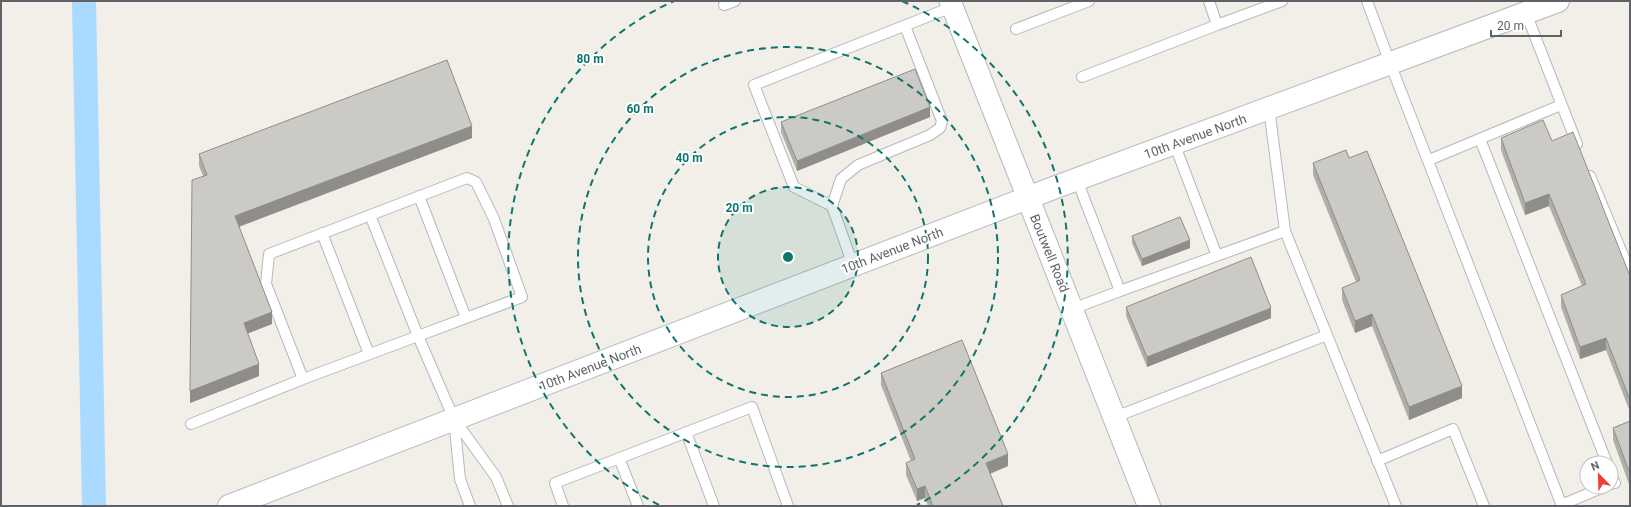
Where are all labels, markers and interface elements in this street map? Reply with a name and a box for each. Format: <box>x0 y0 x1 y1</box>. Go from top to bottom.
scale bar <box>1491 12 1561 38</box>
text: 20 m <box>1497 19 1524 33</box>
text: 80 m <box>576 52 604 66</box>
text: 60 m <box>626 102 654 116</box>
street label: 10th Avenue North <box>1142 111 1248 162</box>
text: 40 m <box>675 151 703 165</box>
text: 20 m <box>725 201 753 215</box>
street label: Boutwell Road <box>1027 212 1072 294</box>
street label: 10th Avenue North <box>839 224 945 277</box>
centre of rings <box>781 250 795 264</box>
street label: 10th Avenue North <box>537 341 643 394</box>
north arrow <box>1579 455 1619 495</box>
text: N <box>1589 459 1602 474</box>

